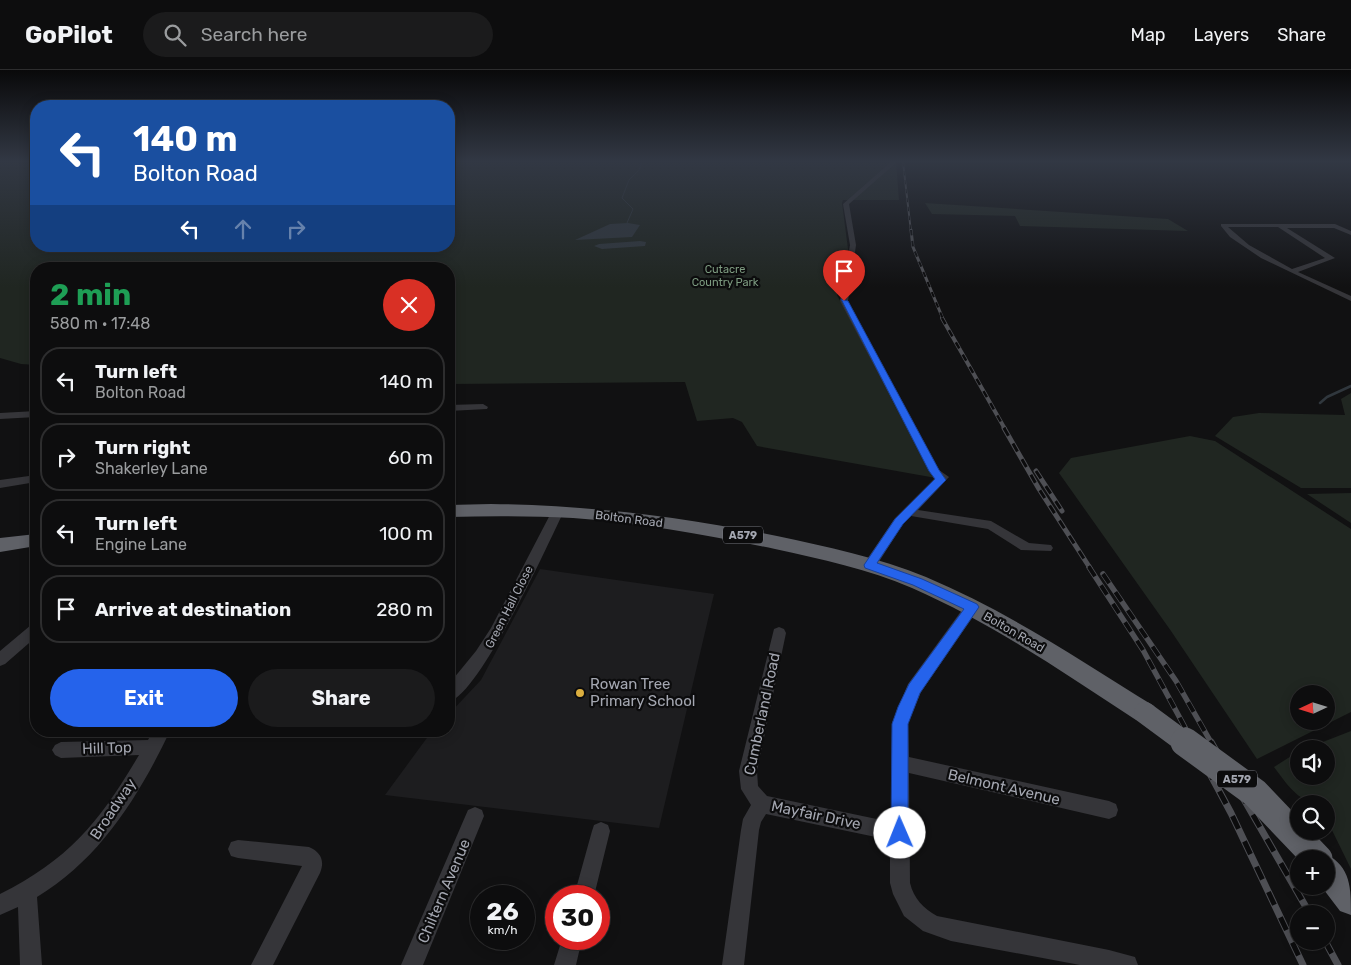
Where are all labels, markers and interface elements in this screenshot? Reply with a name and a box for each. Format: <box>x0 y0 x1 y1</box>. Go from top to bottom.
search box <box>143 12 493 57</box>
text: GoPilot <box>25 21 113 49</box>
icon: search <box>161 21 189 49</box>
text: Search here <box>201 23 307 46</box>
text: Map <box>1131 24 1166 46</box>
text: Layers <box>1194 24 1249 46</box>
text: Share <box>1277 24 1326 46</box>
text: 140 m <box>133 118 238 160</box>
icon: left <box>50 120 115 185</box>
text: Bolton Road <box>133 160 258 187</box>
icon: left <box>176 215 204 243</box>
icon: ahead <box>229 215 257 243</box>
icon: right <box>282 215 310 243</box>
pin <box>823 250 865 301</box>
icon: arrive <box>830 257 858 285</box>
park label: Cutacre Country Park <box>692 263 759 289</box>
text: 2 min <box>50 277 131 313</box>
button: close <box>383 279 435 331</box>
text: 580 m · 17:48 <box>50 314 150 333</box>
text: Turn left <box>95 360 177 383</box>
icon: left <box>52 367 80 395</box>
text: 140 m <box>379 370 433 393</box>
text: Bolton Road <box>95 383 186 402</box>
text: Turn right <box>95 436 190 459</box>
icon: right <box>52 443 80 471</box>
text: 60 m <box>388 446 433 469</box>
text: Shakerley Lane <box>95 459 208 478</box>
street label: Bolton Road <box>594 508 664 530</box>
text: Turn left <box>95 512 177 535</box>
icon: left <box>52 519 80 547</box>
text: 100 m <box>379 522 433 545</box>
road number: A579 <box>723 526 763 544</box>
text: Engine Lane <box>95 535 187 554</box>
street label: Green Hall Close <box>482 563 536 651</box>
icon: arrive <box>52 595 80 623</box>
text: Arrive at destination <box>95 598 291 621</box>
text: 280 m <box>376 598 433 621</box>
street label: Bolton Road <box>981 609 1047 655</box>
street label: Cumberland Road <box>740 651 784 777</box>
button: Exit <box>50 669 238 727</box>
button: Share <box>248 669 435 727</box>
place label: Rowan Tree Primary School <box>590 675 695 710</box>
north arrow <box>1290 685 1335 730</box>
map controls <box>1290 685 1335 950</box>
marker: Rowan Tree Primary School <box>574 687 586 699</box>
street label: Hill Top <box>82 738 132 758</box>
button: sound <box>1290 740 1335 785</box>
street label: Belmont Avenue <box>946 765 1062 809</box>
road number: A579 <box>1217 771 1257 788</box>
street label: Broadway <box>86 775 140 843</box>
button: search <box>1290 795 1335 840</box>
street label: Mayfair Drive <box>770 797 862 833</box>
position arrow <box>873 806 925 858</box>
street label: Chiltern Avenue <box>414 836 474 946</box>
button: + <box>1290 850 1335 895</box>
speed limit sign: 30 <box>545 885 610 950</box>
text: 26 <box>486 897 519 926</box>
button: − <box>1290 905 1335 950</box>
text: km/h <box>488 923 517 937</box>

